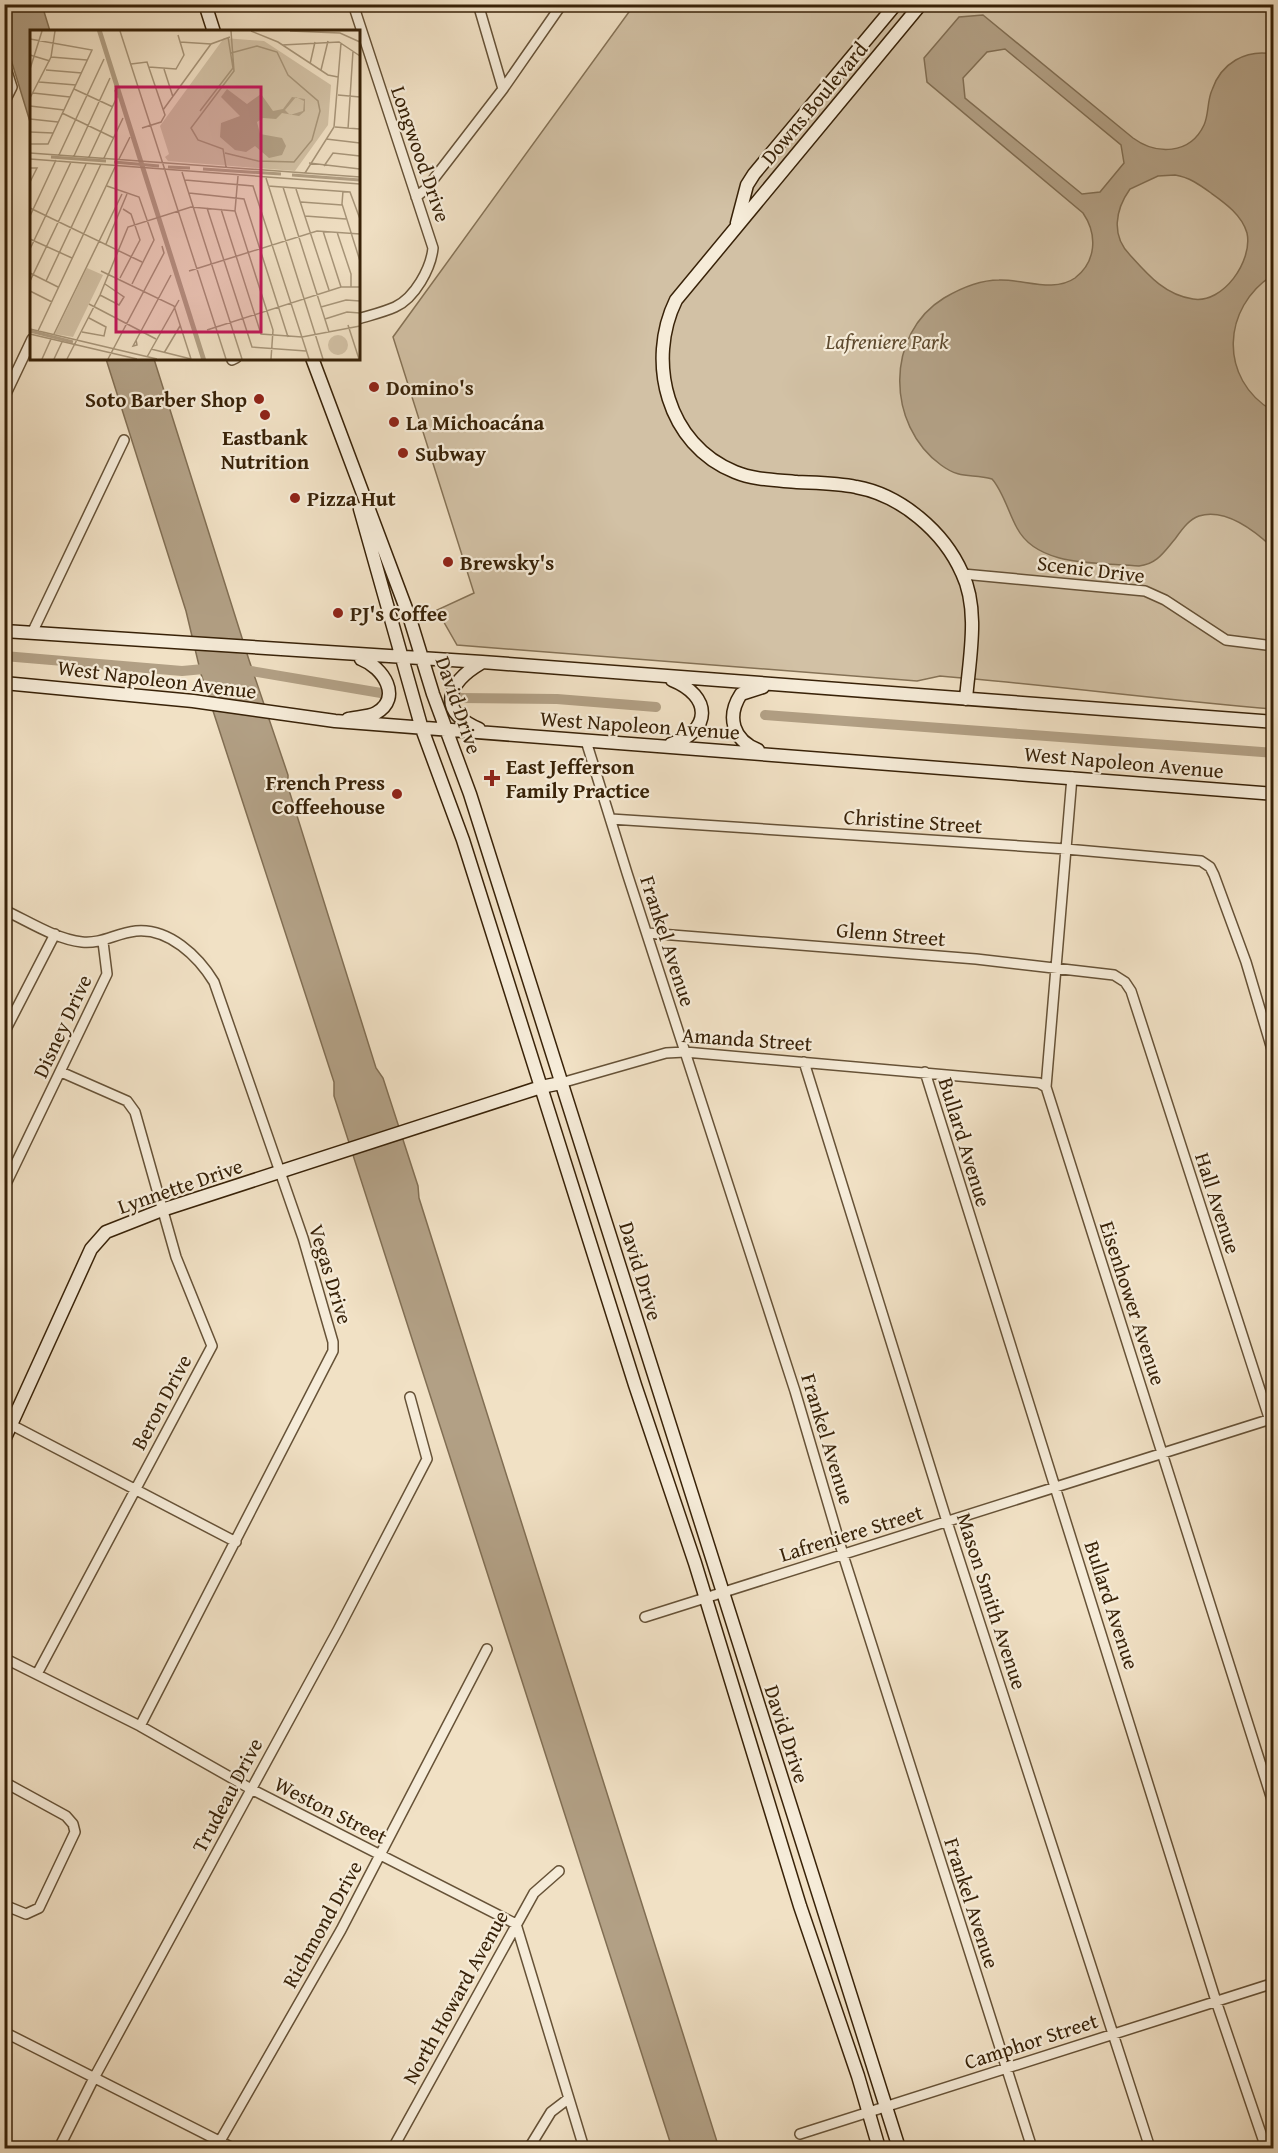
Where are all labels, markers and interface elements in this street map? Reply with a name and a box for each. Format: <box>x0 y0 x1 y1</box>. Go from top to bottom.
inset map <box>30 30 360 360</box>
street label: Downs Boulevard <box>753 34 875 171</box>
street label: Longwood Drive <box>383 82 459 226</box>
park label: Lafreniere Park <box>825 326 949 357</box>
place label: Domino's <box>386 372 474 403</box>
marker: Domino's <box>367 380 381 394</box>
place label: Soto Barber Shop <box>85 384 247 415</box>
marker: Soto Barber Shop <box>252 392 266 406</box>
place label: La Michoacána <box>406 407 544 438</box>
marker: Eastbank Nutrition <box>258 408 272 422</box>
marker: La Michoacána <box>387 415 401 429</box>
place label: Eastbank Nutrition <box>221 422 310 477</box>
place label: Subway <box>415 438 486 469</box>
marker: Subway <box>396 446 410 460</box>
place label: Pizza Hut <box>307 483 396 514</box>
marker: Pizza Hut <box>288 491 302 505</box>
place label: Brewsky's <box>460 547 554 578</box>
street label: Scenic Drive <box>1035 547 1147 591</box>
marker: Brewsky's <box>441 555 455 569</box>
place label: PJ's Coffee <box>350 598 447 629</box>
marker: PJ's Coffee <box>331 606 345 620</box>
street label: West Napoleon Avenue <box>56 651 258 707</box>
street label: David Drive <box>428 652 490 758</box>
street label: West Napoleon Avenue <box>539 703 741 747</box>
street label: West Napoleon Avenue <box>1023 738 1225 786</box>
place label: East Jefferson Family Practice <box>506 751 650 806</box>
place label: French Press Coffeehouse <box>266 767 385 822</box>
marker: East Jefferson Family Practice <box>483 769 501 787</box>
marker: French Press Coffeehouse <box>390 787 404 801</box>
street label: Christine Street <box>843 801 984 841</box>
street label: Frankel Avenue <box>632 872 704 1010</box>
street label: Glenn Street <box>835 914 947 954</box>
street label: Disney Drive <box>25 969 100 1083</box>
street label: Amanda Street <box>681 1019 814 1059</box>
street label: Bullard Avenue <box>931 1073 999 1211</box>
street label: Hall Avenue <box>1187 1148 1249 1258</box>
street label: Lynnette Drive <box>113 1150 247 1222</box>
street label: Eisenhower Avenue <box>1092 1217 1174 1389</box>
street label: David Drive <box>611 1218 671 1324</box>
street label: Vegas Drive <box>301 1220 361 1328</box>
street label: Beron Drive <box>123 1349 199 1455</box>
street label: Frankel Avenue <box>793 1370 863 1508</box>
street label: Lafreniere Street <box>775 1496 927 1570</box>
street label: Mason Smith Avenue <box>949 1509 1035 1694</box>
street label: Bullard Avenue <box>1077 1537 1147 1674</box>
street label: David Drive <box>757 1681 817 1787</box>
street label: Trudeau Drive <box>184 1732 270 1858</box>
street label: Weston Street <box>269 1768 393 1852</box>
street label: Frankel Avenue <box>936 1834 1008 1972</box>
street label: Richmond Drive <box>274 1855 370 1993</box>
street label: North Howard Avenue <box>394 1904 516 2090</box>
street label: Camphor Street <box>960 2005 1102 2077</box>

